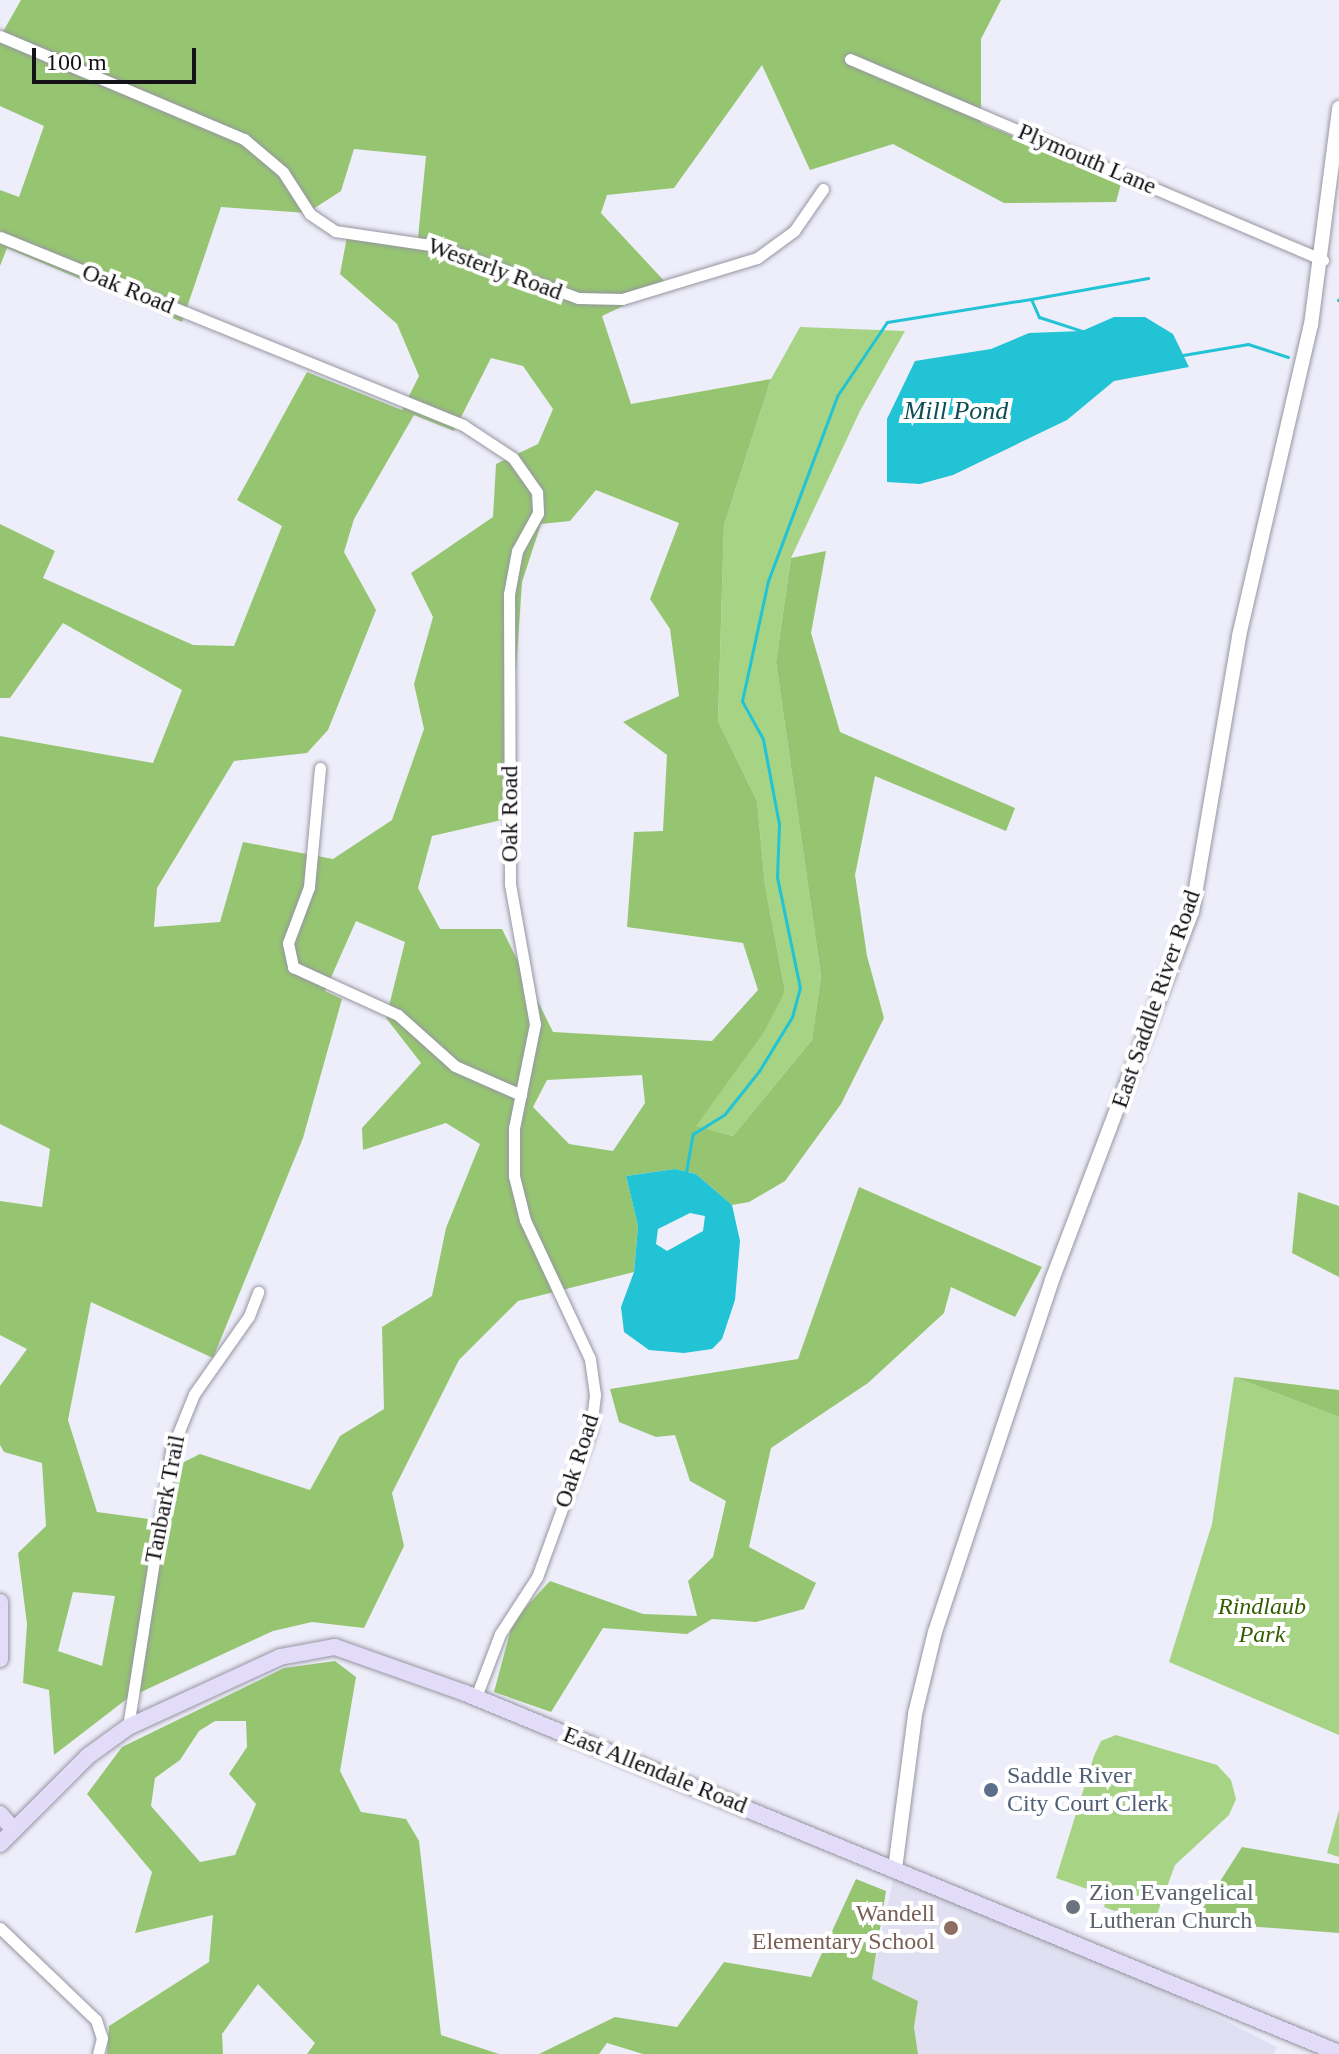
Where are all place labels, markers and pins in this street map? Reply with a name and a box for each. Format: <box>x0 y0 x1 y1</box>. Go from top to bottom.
place label: Saddle River City Court Clerk <box>1007 1762 1168 1818</box>
marker: Saddle River City Court Clerk <box>982 1781 1000 1799</box>
place label: Zion Evangelical Lutheran Church <box>1089 1879 1254 1935</box>
marker: Zion Evangelical Lutheran Church <box>1064 1898 1082 1916</box>
place label: Wandell Elementary School <box>752 1900 935 1956</box>
marker: Wandell Elementary School <box>942 1919 960 1937</box>

